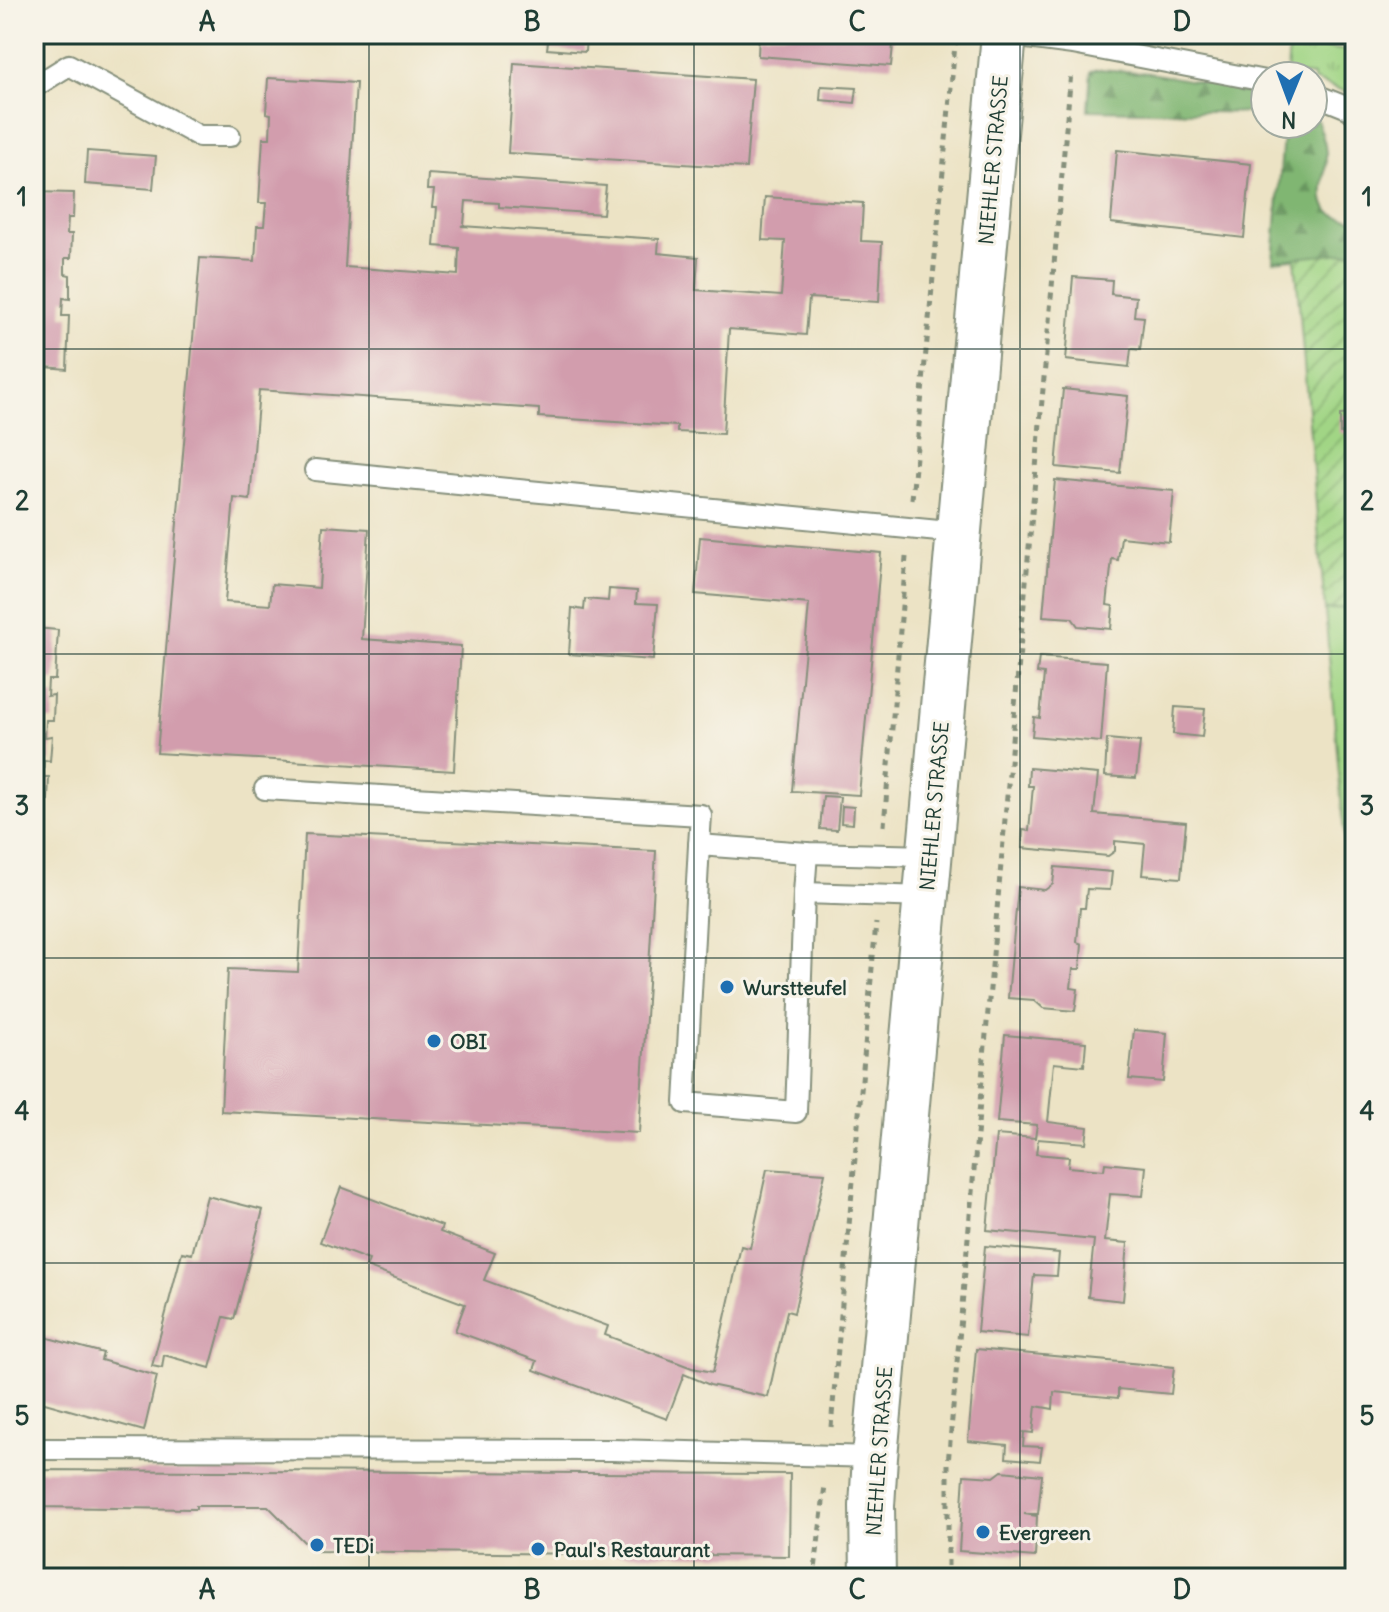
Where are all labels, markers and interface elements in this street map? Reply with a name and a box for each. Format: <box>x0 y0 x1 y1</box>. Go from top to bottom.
text: A <box>199 5 216 38</box>
text: B <box>523 5 541 38</box>
text: C <box>848 5 866 38</box>
text: D <box>1173 5 1191 38</box>
north arrow <box>1249 60 1329 140</box>
street label: NIEHLER STRASSE <box>973 74 1013 246</box>
text: N <box>1281 106 1296 134</box>
text: 1 <box>17 180 27 213</box>
text: 1 <box>1362 180 1372 213</box>
text: 2 <box>15 484 29 517</box>
text: 2 <box>1360 484 1374 517</box>
street label: NIEHLER STRASSE <box>914 720 954 892</box>
text: 3 <box>15 789 29 822</box>
text: 3 <box>1360 789 1374 822</box>
place label: Wurstteufel <box>743 975 847 1000</box>
marker: Wurstteufel <box>718 978 736 996</box>
place label: OBI <box>450 1029 487 1054</box>
marker: OBI <box>425 1032 443 1050</box>
text: 4 <box>14 1094 30 1127</box>
text: 4 <box>1359 1094 1375 1127</box>
street label: NIEHLER STRASSE <box>861 1365 897 1537</box>
text: 5 <box>15 1399 30 1432</box>
text: 5 <box>1360 1399 1375 1432</box>
place label: Evergreen <box>999 1520 1091 1545</box>
marker: Evergreen <box>974 1523 992 1541</box>
place label: TEDi <box>333 1533 374 1558</box>
marker: TEDi <box>308 1536 326 1554</box>
place label: Paul's Restaurant <box>554 1537 710 1562</box>
marker: Paul's Restaurant <box>529 1540 547 1558</box>
text: A <box>199 1573 216 1606</box>
text: B <box>523 1573 541 1606</box>
text: C <box>848 1573 866 1606</box>
text: D <box>1173 1573 1191 1606</box>

